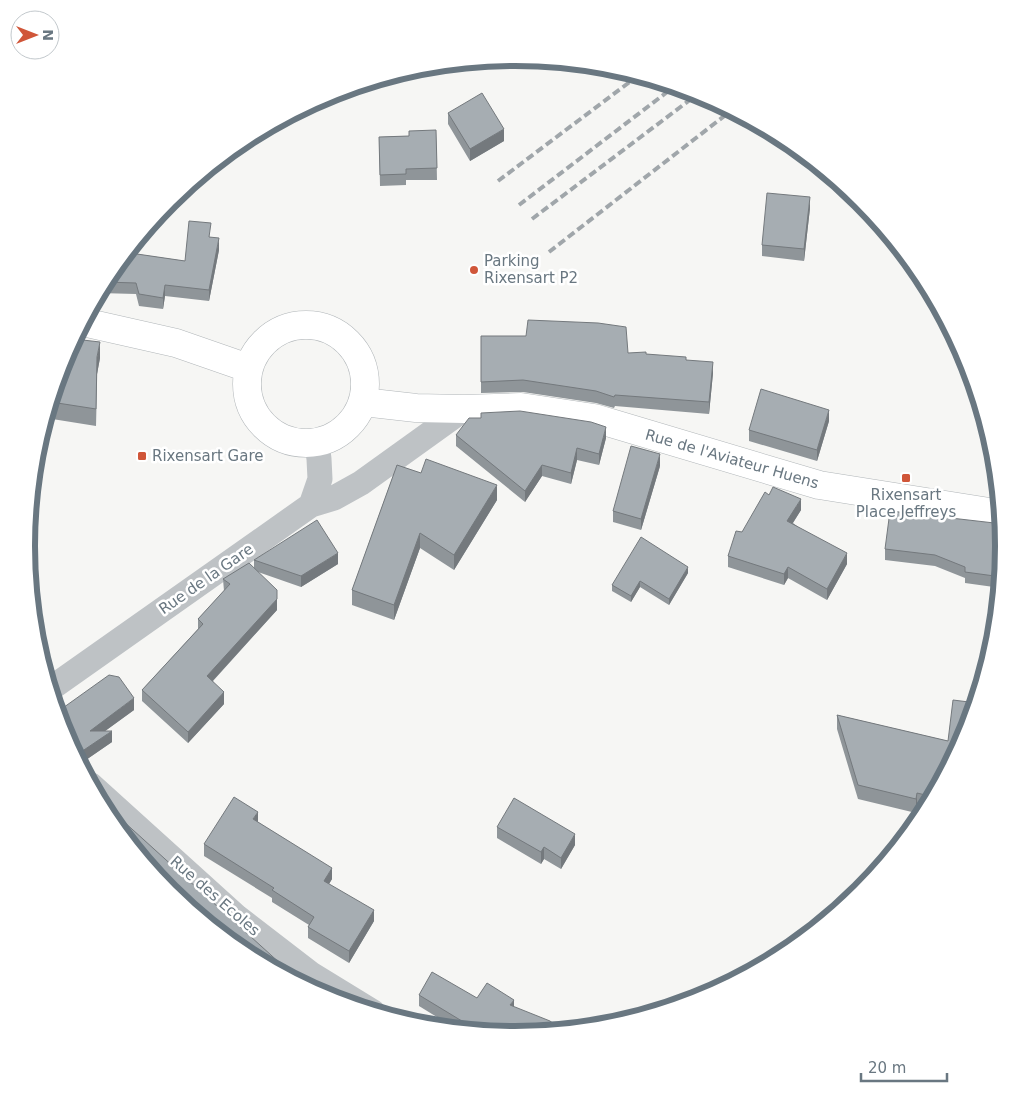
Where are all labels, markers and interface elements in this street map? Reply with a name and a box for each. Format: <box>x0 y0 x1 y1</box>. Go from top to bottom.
north arrow <box>10 10 60 60</box>
text: N <box>40 29 56 41</box>
place label: Parking Rixensart P2 <box>484 252 578 287</box>
marker: Parking Rixensart P2 <box>468 264 480 276</box>
street label: Rue de l'Aviateur Huens <box>643 426 821 492</box>
place label: Rixensart Gare <box>152 447 263 465</box>
marker: Rixensart Gare <box>136 450 148 462</box>
marker: Rixensart Place Jeffreys <box>900 472 912 484</box>
place label: Rixensart Place Jeffreys <box>856 486 956 521</box>
street label: Rue de la Gare <box>155 540 257 618</box>
street label: Rue des Ecoles <box>167 852 264 940</box>
scale bar <box>861 1050 947 1082</box>
text: 20 m <box>868 1059 906 1077</box>

